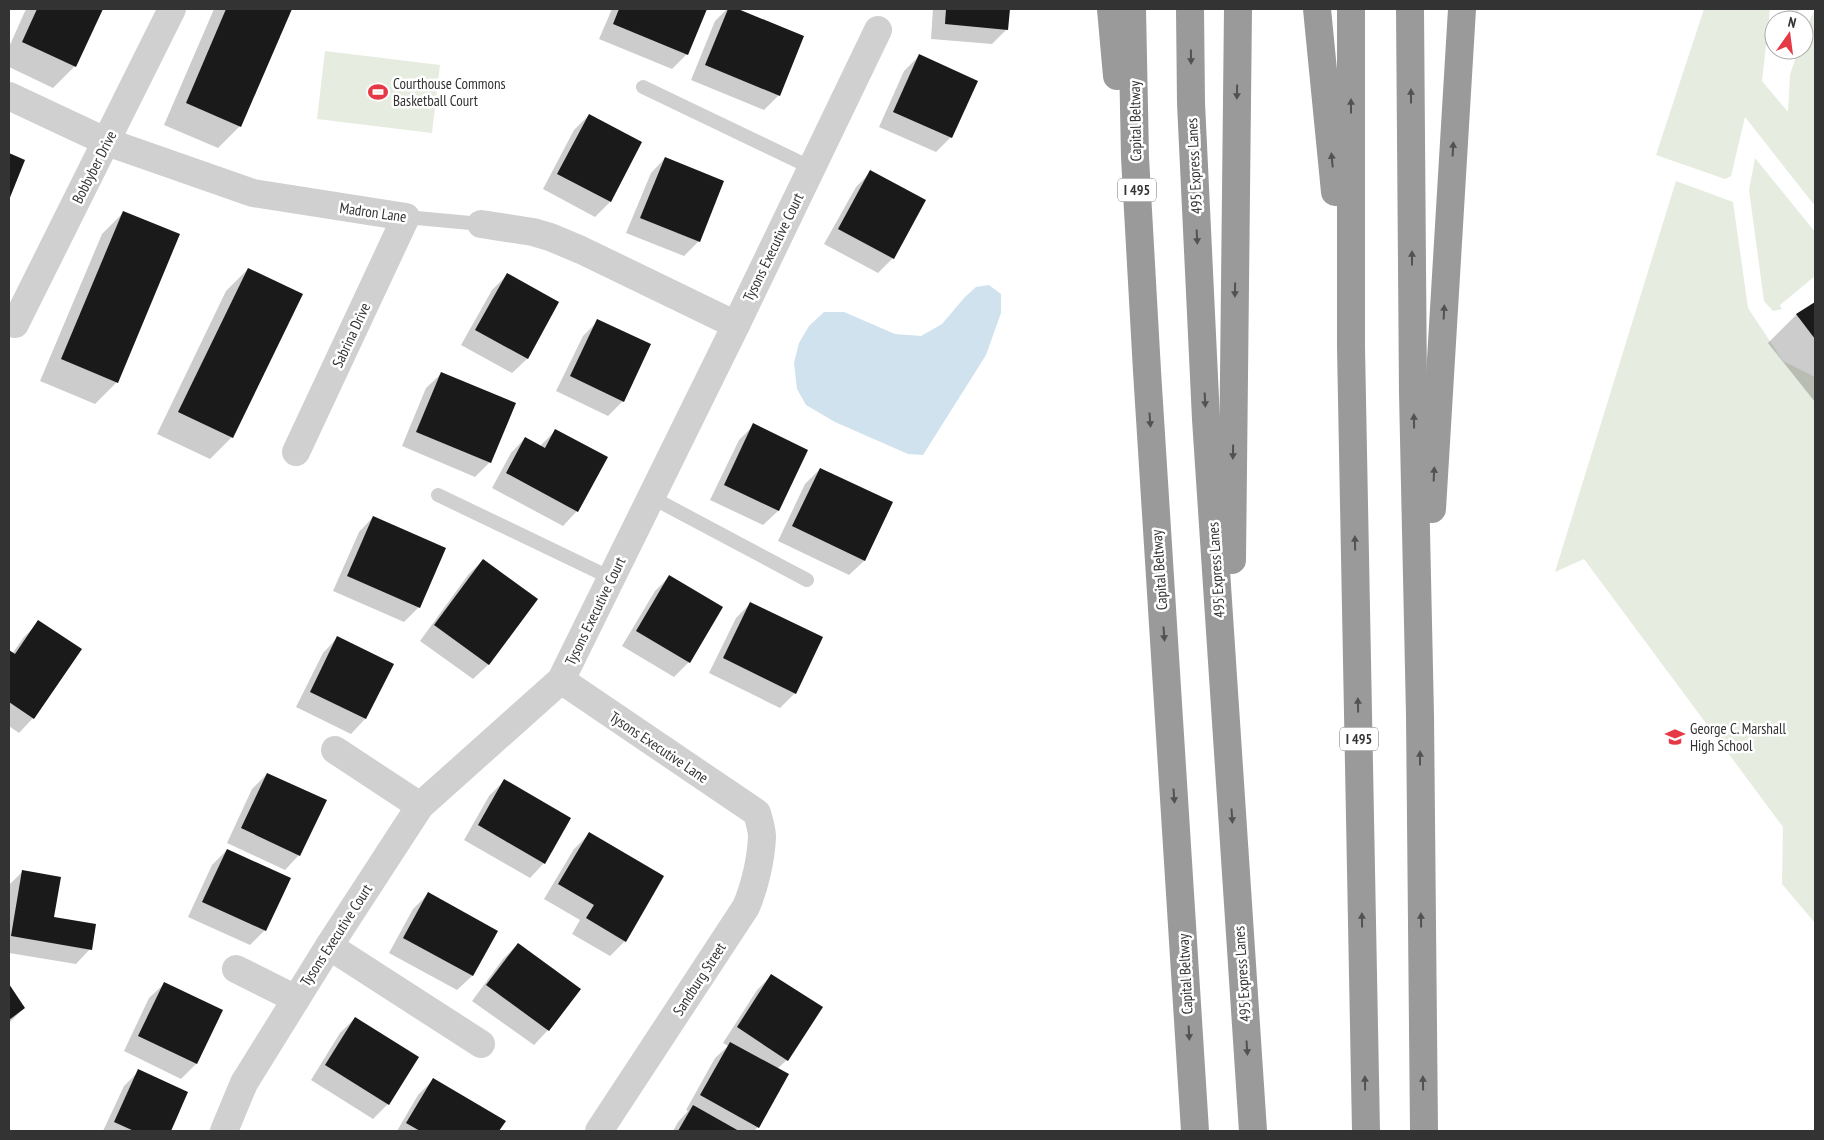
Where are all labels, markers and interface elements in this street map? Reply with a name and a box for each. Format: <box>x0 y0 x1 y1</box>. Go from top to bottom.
north arrow <box>1764 10 1814 60</box>
text: N <box>1786 13 1798 32</box>
one-way arrow <box>1187 50 1195 66</box>
place label: Courthouse Commons Basketball Court <box>393 74 506 110</box>
street label: Capital Beltway <box>1125 80 1145 161</box>
sports icon: Courthouse Commons Basketball Court <box>367 81 389 103</box>
one-way arrow <box>1233 85 1241 101</box>
one-way arrow <box>1407 88 1415 104</box>
one-way arrow <box>1347 98 1355 114</box>
street label: 495 Express Lanes <box>1182 118 1206 214</box>
street label: Bobbyber Drive <box>68 127 120 207</box>
one-way arrow <box>1450 141 1458 157</box>
one-way arrow <box>1328 151 1336 167</box>
road number: I 495 <box>1118 178 1156 202</box>
street label: Tysons Executive Court <box>739 190 807 304</box>
street label: Madron Lane <box>338 198 408 226</box>
one-way arrow <box>1194 230 1202 246</box>
one-way arrow <box>1408 250 1416 266</box>
one-way arrow <box>1231 282 1239 298</box>
street label: Sabrina Drive <box>328 300 374 370</box>
one-way arrow <box>1440 303 1448 319</box>
one-way arrow <box>1201 392 1209 408</box>
one-way arrow <box>1146 412 1154 428</box>
one-way arrow <box>1410 413 1418 429</box>
one-way arrow <box>1229 445 1237 461</box>
one-way arrow <box>1431 466 1439 482</box>
street label: 495 Express Lanes <box>1203 521 1229 619</box>
street label: Capital Beltway <box>1147 529 1171 611</box>
one-way arrow <box>1351 534 1359 550</box>
street label: Tysons Executive Court <box>561 554 629 668</box>
one-way arrow <box>1160 627 1168 643</box>
one-way arrow <box>1354 697 1362 713</box>
street label: Tysons Executive Lane <box>606 707 712 787</box>
place label: George C. Marshall High School <box>1690 719 1786 755</box>
school or university icon: George C. Marshall High School <box>1664 726 1686 748</box>
road number: I 495 <box>1340 728 1378 751</box>
one-way arrow <box>1416 749 1424 765</box>
one-way arrow <box>1170 789 1178 805</box>
one-way arrow <box>1229 808 1237 824</box>
street label: Tysons Executive Court <box>296 880 376 990</box>
one-way arrow <box>1358 912 1366 928</box>
one-way arrow <box>1417 912 1425 928</box>
street label: 495 Express Lanes <box>1229 925 1255 1023</box>
street label: Capital Beltway <box>1173 933 1197 1015</box>
street label: Sandburg Street <box>668 939 730 1019</box>
one-way arrow <box>1185 1025 1193 1041</box>
one-way arrow <box>1244 1040 1252 1056</box>
one-way arrow <box>1361 1074 1369 1090</box>
one-way arrow <box>1419 1074 1427 1090</box>

